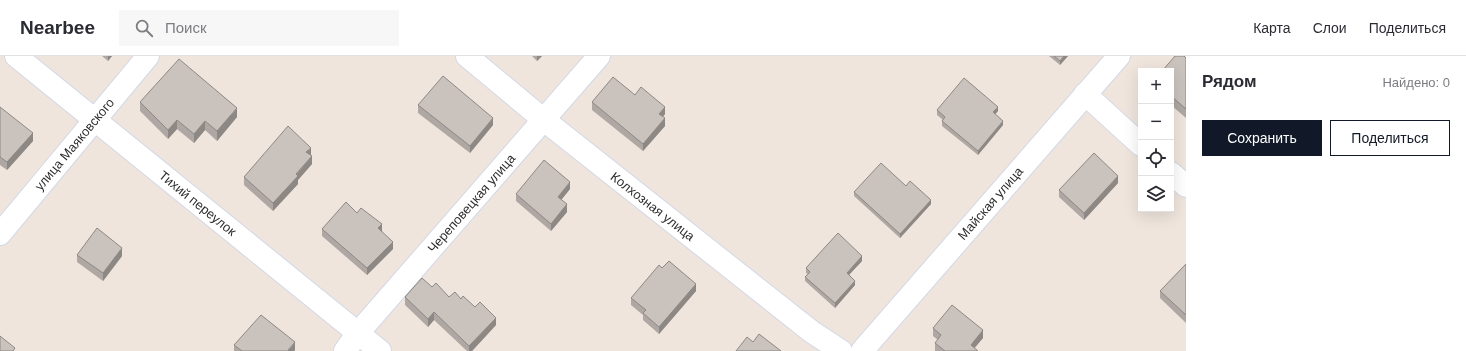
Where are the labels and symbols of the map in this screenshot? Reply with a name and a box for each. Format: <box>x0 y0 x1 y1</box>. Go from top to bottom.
street label: улица Маяковского <box>31 95 117 193</box>
street label: Череповецкая улица <box>424 150 519 256</box>
street label: Майская улица <box>955 163 1027 243</box>
street label: Тихий переулок <box>156 168 239 239</box>
street label: Колхозная улица <box>608 169 698 244</box>

